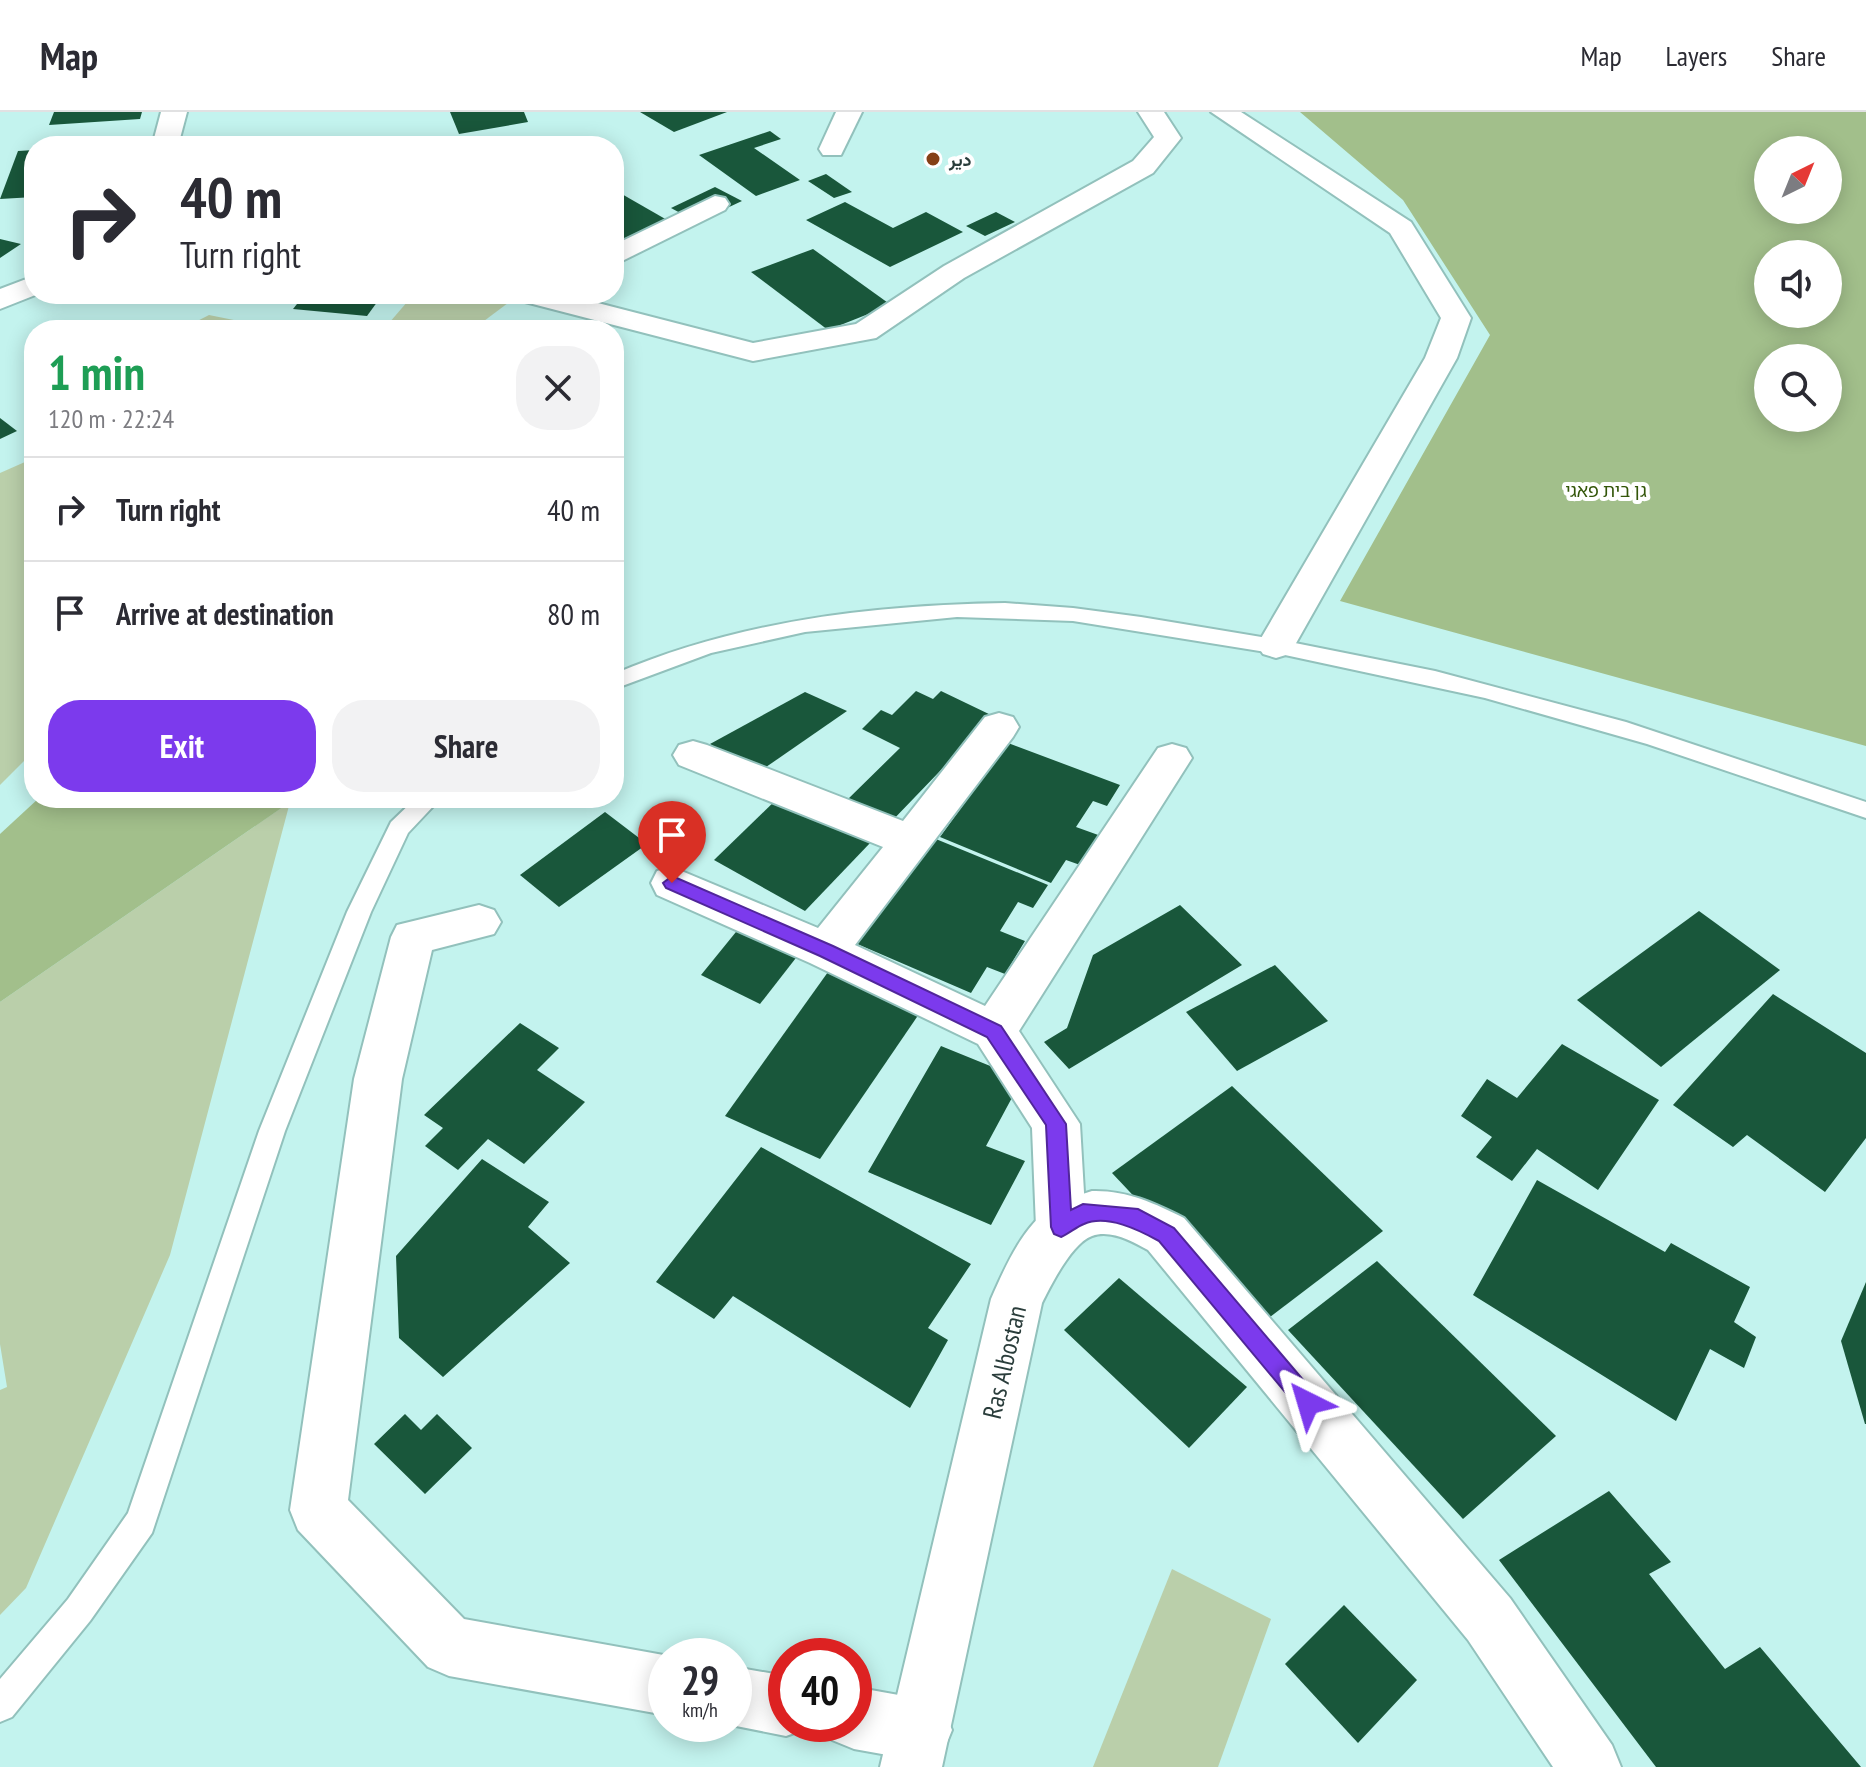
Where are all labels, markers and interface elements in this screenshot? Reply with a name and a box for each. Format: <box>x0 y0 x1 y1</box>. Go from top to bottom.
text: Map <box>40 31 98 80</box>
text: Map <box>1580 37 1622 74</box>
text: Layers <box>1666 37 1727 74</box>
text: Share <box>1771 37 1826 74</box>
north arrow <box>1754 136 1842 224</box>
map controls <box>1754 136 1842 432</box>
place label: دير <box>948 148 972 171</box>
marker: دير <box>924 150 942 168</box>
text: 40 m <box>180 161 282 233</box>
icon: right <box>48 168 152 272</box>
text: Turn right <box>180 231 301 278</box>
button: sound <box>1754 240 1842 328</box>
text: 1 min <box>48 341 145 403</box>
button: search <box>1754 344 1842 432</box>
button: close <box>516 346 600 430</box>
text: 120 m · 22:24 <box>48 402 174 435</box>
park label: גן בית פאגי <box>1565 479 1647 502</box>
icon: right <box>48 487 92 531</box>
text: Turn right <box>116 490 220 529</box>
text: 40 m <box>547 490 600 529</box>
icon: arrive <box>48 591 92 635</box>
text: Arrive at destination <box>116 594 334 633</box>
text: 80 m <box>547 594 600 633</box>
button: Exit <box>48 700 316 792</box>
button: Share <box>332 700 600 792</box>
pin <box>638 801 706 883</box>
icon: arrive <box>650 813 694 857</box>
street label: Ras Albostan <box>975 1302 1033 1422</box>
position arrow <box>1266 1361 1350 1445</box>
speed limit sign: 40 <box>768 1638 872 1742</box>
text: 29 <box>681 1654 719 1706</box>
text: km/h <box>682 1697 718 1723</box>

